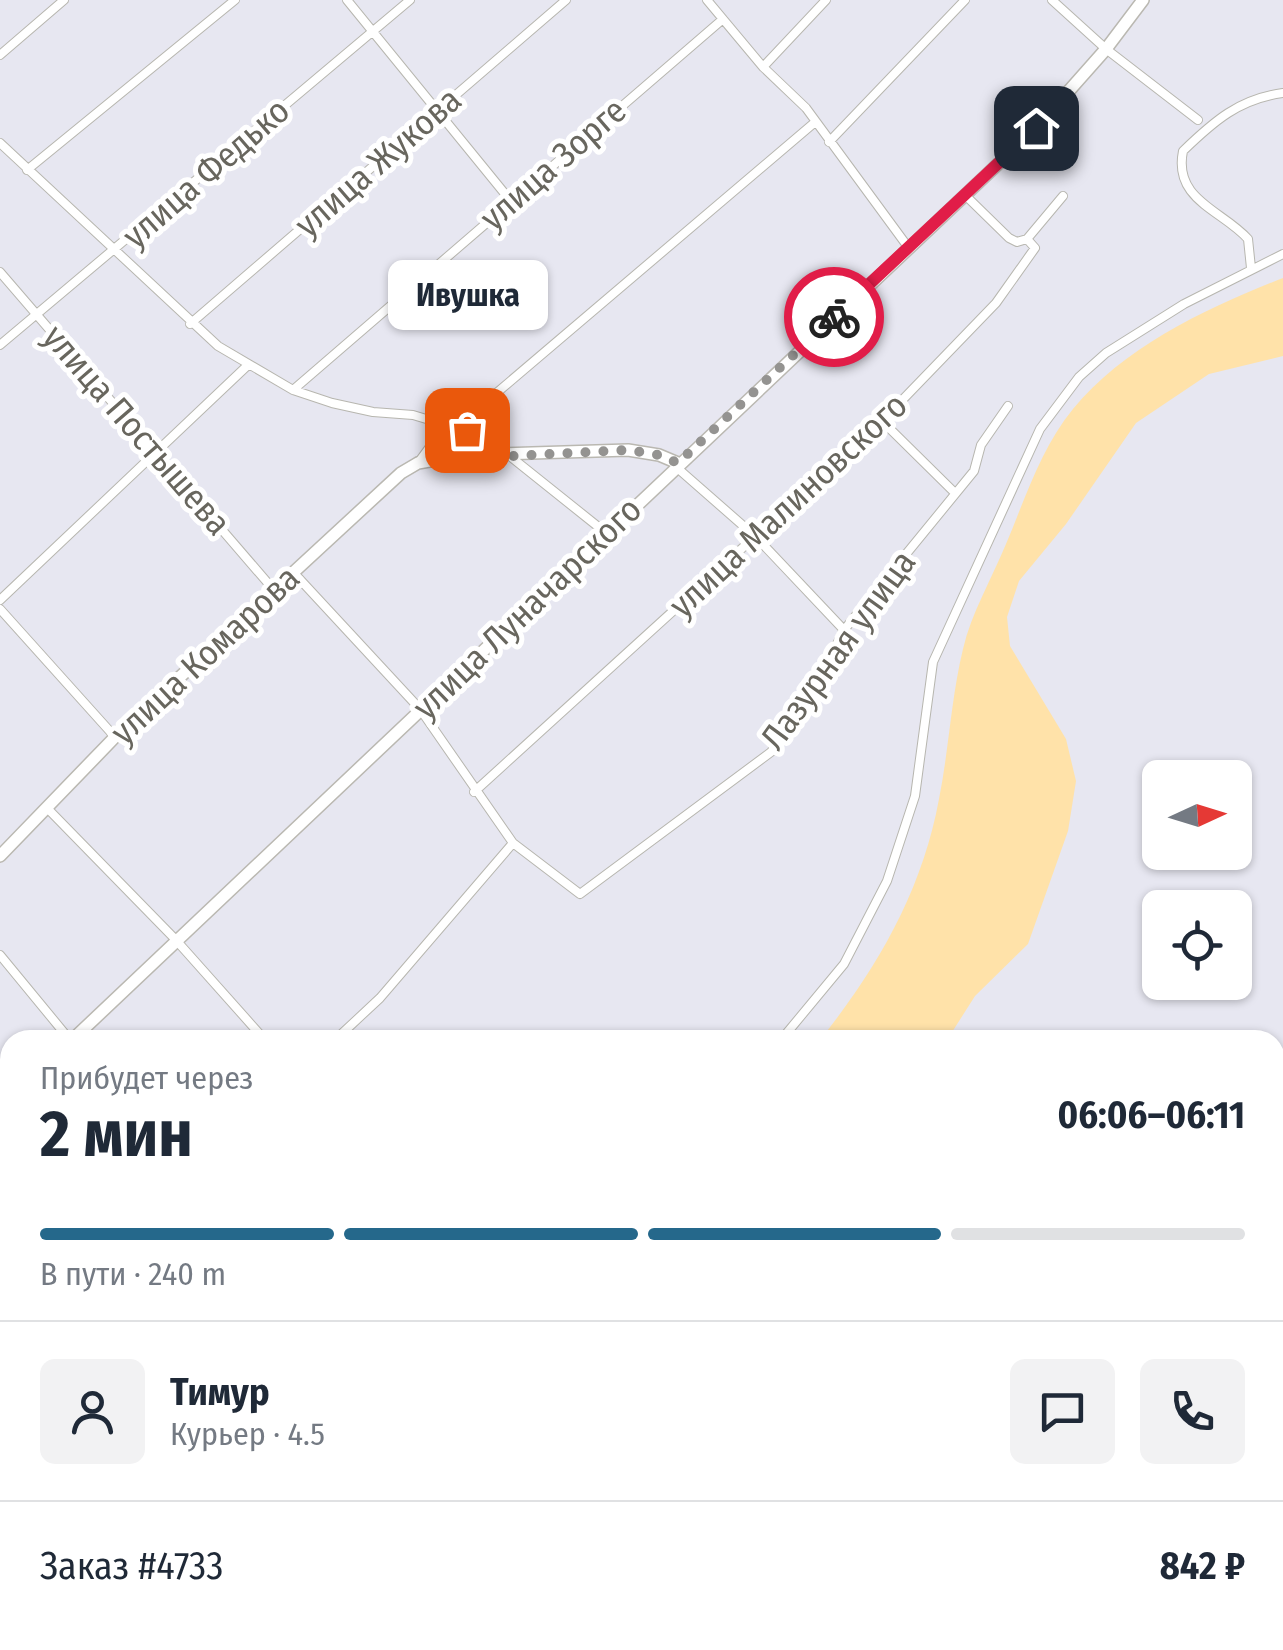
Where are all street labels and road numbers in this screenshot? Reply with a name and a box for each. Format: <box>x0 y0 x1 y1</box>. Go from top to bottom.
street label: улица Жукова <box>286 79 470 245</box>
street label: улица Федько <box>114 89 298 257</box>
street label: улица Зорге <box>471 89 635 239</box>
street label: улица Постышева <box>34 316 240 544</box>
street label: улица Малиновского <box>660 384 916 626</box>
street label: улица Луначарского <box>404 488 650 728</box>
street label: Лазурная улица <box>752 542 924 758</box>
street label: улица Комарова <box>102 557 308 753</box>

